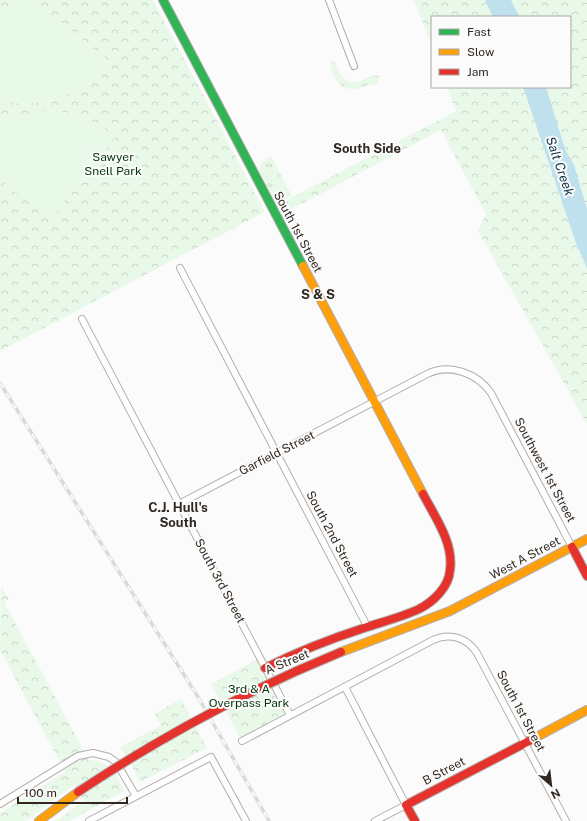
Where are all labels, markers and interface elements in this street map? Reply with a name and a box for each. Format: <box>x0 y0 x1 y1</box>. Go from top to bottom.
legend <box>431 16 571 88</box>
text: Fast <box>467 25 492 39</box>
text: Slow <box>467 45 495 59</box>
text: Jam <box>467 65 489 79</box>
water label: Salt Creek <box>543 135 577 197</box>
district label: South Side <box>333 141 401 156</box>
park label: Sawyer Snell Park <box>84 150 142 178</box>
street label: South 1st Street <box>271 189 325 275</box>
district label: S & S <box>301 287 335 302</box>
street label: Southwest 1st Street <box>512 415 579 525</box>
street label: Garfield Street <box>237 428 317 478</box>
street label: South 2nd Street <box>303 489 361 580</box>
district label: C.J. Hull's South <box>148 500 208 530</box>
street label: West A Street <box>487 533 563 582</box>
street label: South 3rd Street <box>192 536 248 626</box>
street label: A Street <box>263 646 311 678</box>
street label: South 1st Street <box>494 668 548 754</box>
park label: 3rd & A Overpass Park <box>209 682 289 710</box>
street label: B Street <box>420 754 468 788</box>
north arrow <box>531 765 571 805</box>
scale bar <box>18 779 127 805</box>
text: 100 m <box>24 786 57 800</box>
text: N <box>549 787 562 801</box>

